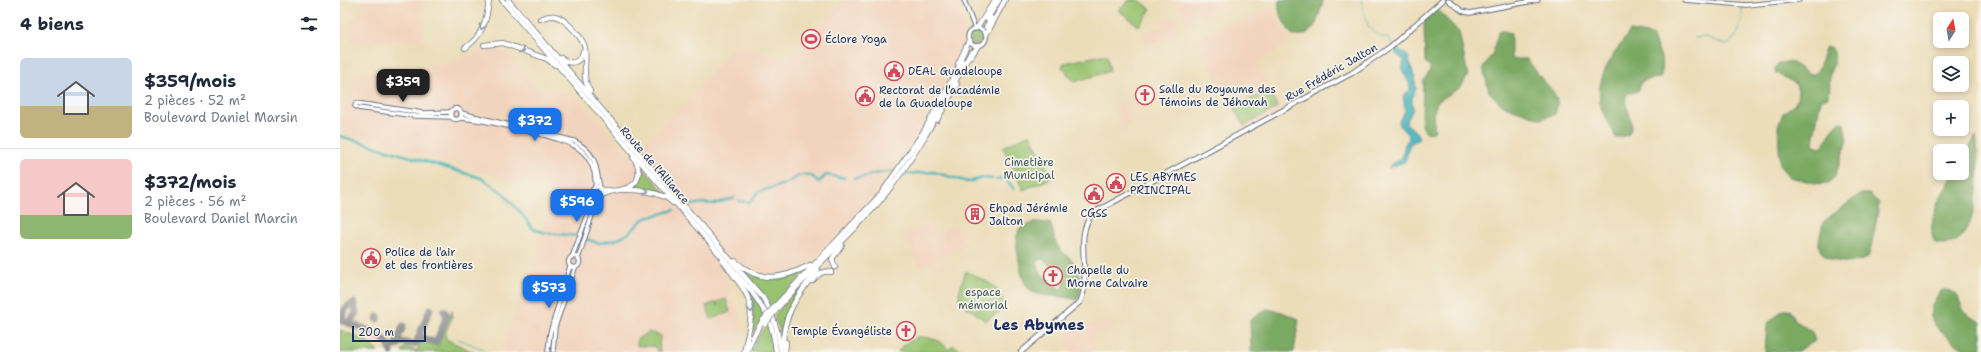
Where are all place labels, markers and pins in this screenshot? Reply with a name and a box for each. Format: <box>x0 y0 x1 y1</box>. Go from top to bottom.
sports icon: Éclore Yoga <box>800 28 822 50</box>
place label: Éclore Yoga <box>825 31 887 47</box>
public building icon: DEAL Guadeloupe <box>883 60 905 82</box>
place label: DEAL Guadeloupe <box>908 64 1003 79</box>
pin: $359 <box>379 69 427 103</box>
place label: Salle du Royaume des Témoins de Jéhovah <box>1159 82 1276 110</box>
place label: Rectorat de l'académie de la Guadeloupe <box>879 83 1000 111</box>
church icon: Salle du Royaume des Témoins de Jéhovah <box>1134 84 1156 106</box>
public building icon: Rectorat de l'académie de la Guadeloupe <box>854 85 876 107</box>
pin: $372 <box>511 108 559 142</box>
place label: LES ABYMES PRINCIPAL <box>1130 170 1196 198</box>
public building icon: LES ABYMES PRINCIPAL <box>1105 172 1127 194</box>
public building icon: CGSS <box>1083 183 1105 205</box>
pin: $596 <box>553 189 601 223</box>
place label: Ehpad Jérémie Jalton <box>989 201 1068 229</box>
building icon: Ehpad Jérémie Jalton <box>964 203 986 225</box>
place label: CGSS <box>1081 206 1107 221</box>
place label: Police de l'air et des frontières <box>385 245 473 273</box>
public building icon: Police de l'air et des frontières <box>360 247 382 269</box>
place label: Chapelle du Morne Calvaire <box>1067 263 1148 291</box>
church icon: Chapelle du Morne Calvaire <box>1042 265 1064 287</box>
pin: $573 <box>525 275 573 309</box>
church icon: Temple Évangéliste <box>895 320 917 342</box>
place label: Temple Évangéliste <box>791 323 892 339</box>

